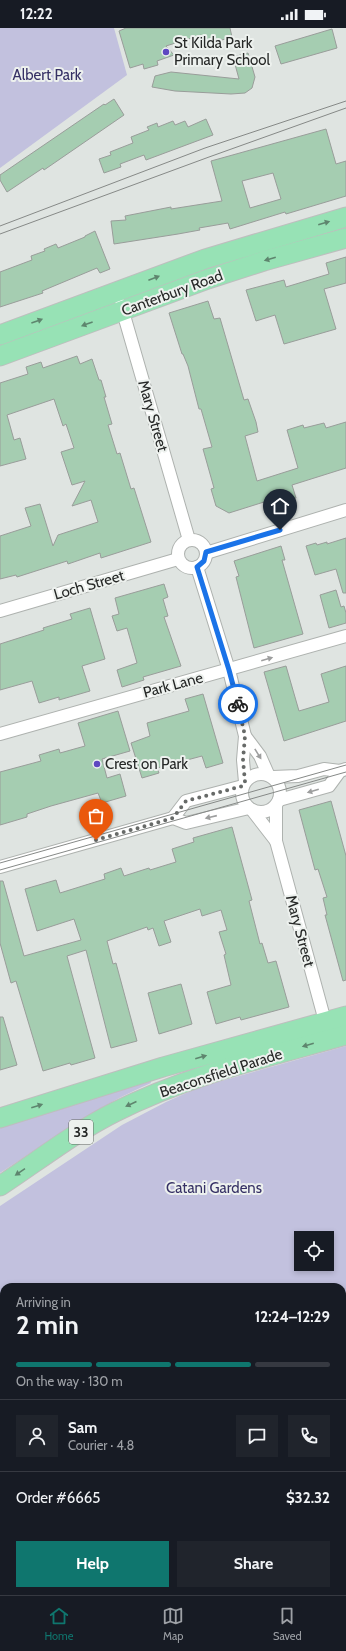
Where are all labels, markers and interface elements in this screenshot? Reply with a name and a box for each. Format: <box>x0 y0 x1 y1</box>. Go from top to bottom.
text: 12:22 <box>20 5 53 23</box>
place label: St Kilda Park Primary School <box>174 34 271 69</box>
marker: St Kilda Park Primary School <box>161 47 171 57</box>
park label: Albert Park <box>13 66 82 84</box>
one-way arrow <box>318 220 330 226</box>
one-way arrow <box>263 256 275 262</box>
street label: Canterbury Road <box>119 266 225 320</box>
one-way arrow <box>149 274 161 280</box>
one-way arrow <box>31 318 43 324</box>
one-way arrow <box>80 322 92 328</box>
street label: Mary Street <box>134 378 172 454</box>
pin <box>263 489 297 530</box>
icon: home <box>269 495 291 517</box>
street label: Loch Street <box>52 566 126 604</box>
one-way arrow <box>261 656 273 662</box>
street label: Park Lane <box>141 668 205 702</box>
courier <box>218 684 258 724</box>
icon: bike <box>227 693 249 715</box>
one-way arrow <box>255 748 262 760</box>
place label: Crest on Park <box>105 755 188 773</box>
marker: Crest on Park <box>92 759 102 769</box>
one-way arrow <box>307 788 320 794</box>
pin <box>79 799 113 840</box>
icon: bag <box>85 805 107 827</box>
one-way arrow <box>205 815 217 821</box>
street label: Mary Street <box>282 893 318 969</box>
one-way arrow <box>302 1042 314 1048</box>
street label: Beaconsfield Parade <box>157 1045 285 1101</box>
one-way arrow <box>195 1054 207 1060</box>
one-way arrow <box>125 1101 137 1108</box>
one-way arrow <box>31 1103 43 1109</box>
road number: 33 <box>69 1120 93 1144</box>
one-way arrow <box>15 1168 26 1176</box>
park label: Catani Gardens <box>166 1179 262 1197</box>
map controls <box>294 1231 334 1271</box>
button: locate <box>294 1231 334 1271</box>
text: Arriving in <box>16 1294 71 1310</box>
text: 12:24–12:29 <box>255 1308 330 1326</box>
text: 2 min <box>16 1309 79 1341</box>
text: On the way · 130 m <box>16 1373 123 1389</box>
button: person <box>16 1415 58 1457</box>
button: chat <box>236 1415 278 1457</box>
button: phone <box>288 1415 330 1457</box>
text: Sam <box>68 1419 97 1437</box>
text: Courier · 4.8 <box>68 1437 134 1453</box>
text: Order #6665 <box>16 1489 100 1507</box>
text: $32.32 <box>286 1489 330 1507</box>
button: Help <box>16 1541 169 1587</box>
button: Share <box>177 1541 330 1587</box>
tab: Home <box>44 1605 73 1643</box>
tab: Map <box>162 1605 184 1643</box>
tab: Saved <box>273 1605 302 1643</box>

